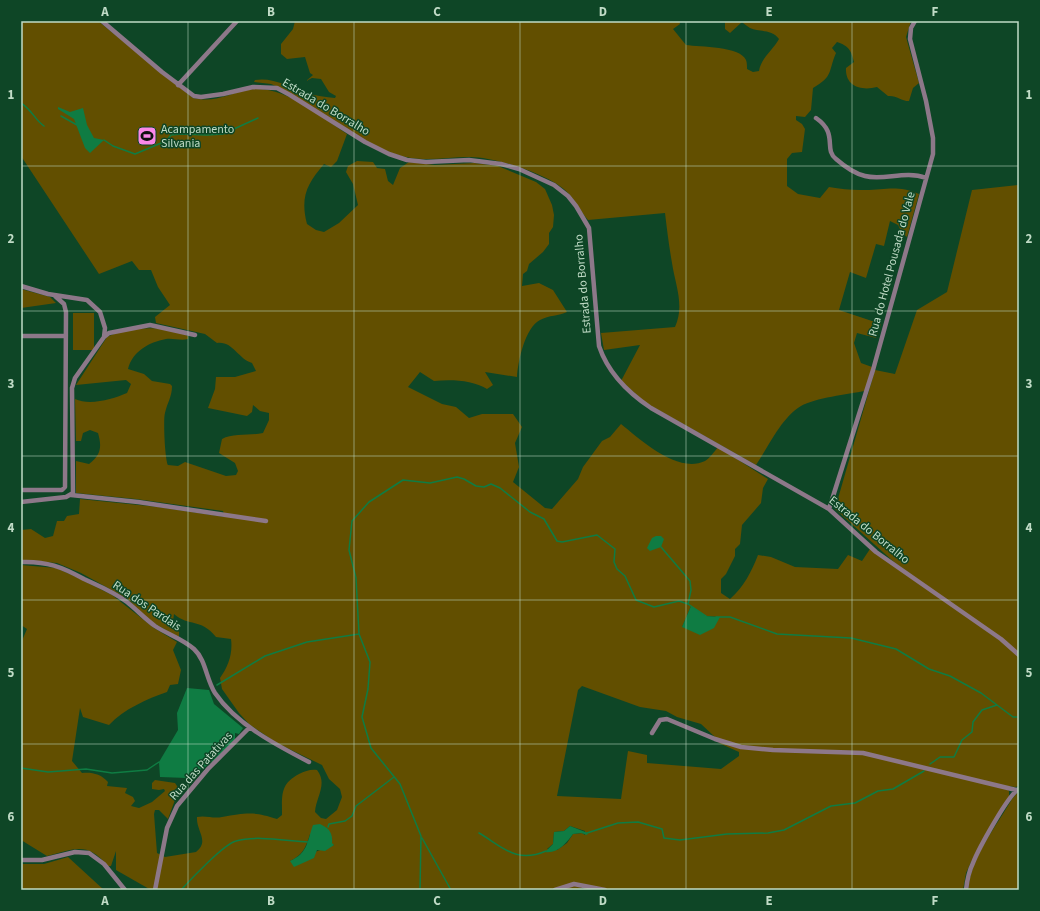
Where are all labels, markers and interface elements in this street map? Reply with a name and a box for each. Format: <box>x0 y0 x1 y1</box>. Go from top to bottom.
text: A <box>100 3 109 21</box>
text: B <box>267 3 275 21</box>
text: C <box>433 3 441 21</box>
text: D <box>599 3 607 21</box>
text: E <box>765 3 773 21</box>
text: F <box>932 3 939 21</box>
street label: Estrada do Borralho <box>279 74 373 140</box>
text: 1 <box>8 86 15 104</box>
text: 1 <box>1026 86 1033 104</box>
place label: Acampamento Silvania <box>161 121 234 152</box>
sports icon: Acampamento Silvania <box>136 125 158 147</box>
street label: Rua do Hotel Pousada do Vale <box>864 190 920 338</box>
text: 2 <box>8 230 15 248</box>
text: 2 <box>1026 230 1033 248</box>
street label: Estrada do Borralho <box>570 234 596 334</box>
text: 3 <box>8 375 15 393</box>
text: 3 <box>1026 375 1033 393</box>
street label: Estrada do Borralho <box>825 492 913 568</box>
text: 4 <box>8 519 15 537</box>
text: 4 <box>1026 519 1033 537</box>
street label: Rua dos Pardais <box>109 577 185 635</box>
text: 5 <box>8 664 15 682</box>
text: 5 <box>1026 664 1033 682</box>
street label: Rua das Patativas <box>165 728 237 804</box>
text: 6 <box>8 808 15 826</box>
text: 6 <box>1026 808 1033 826</box>
text: A <box>100 892 109 910</box>
text: B <box>267 892 275 910</box>
text: C <box>433 892 441 910</box>
text: D <box>599 892 607 910</box>
text: E <box>765 892 773 910</box>
text: F <box>932 892 939 910</box>

